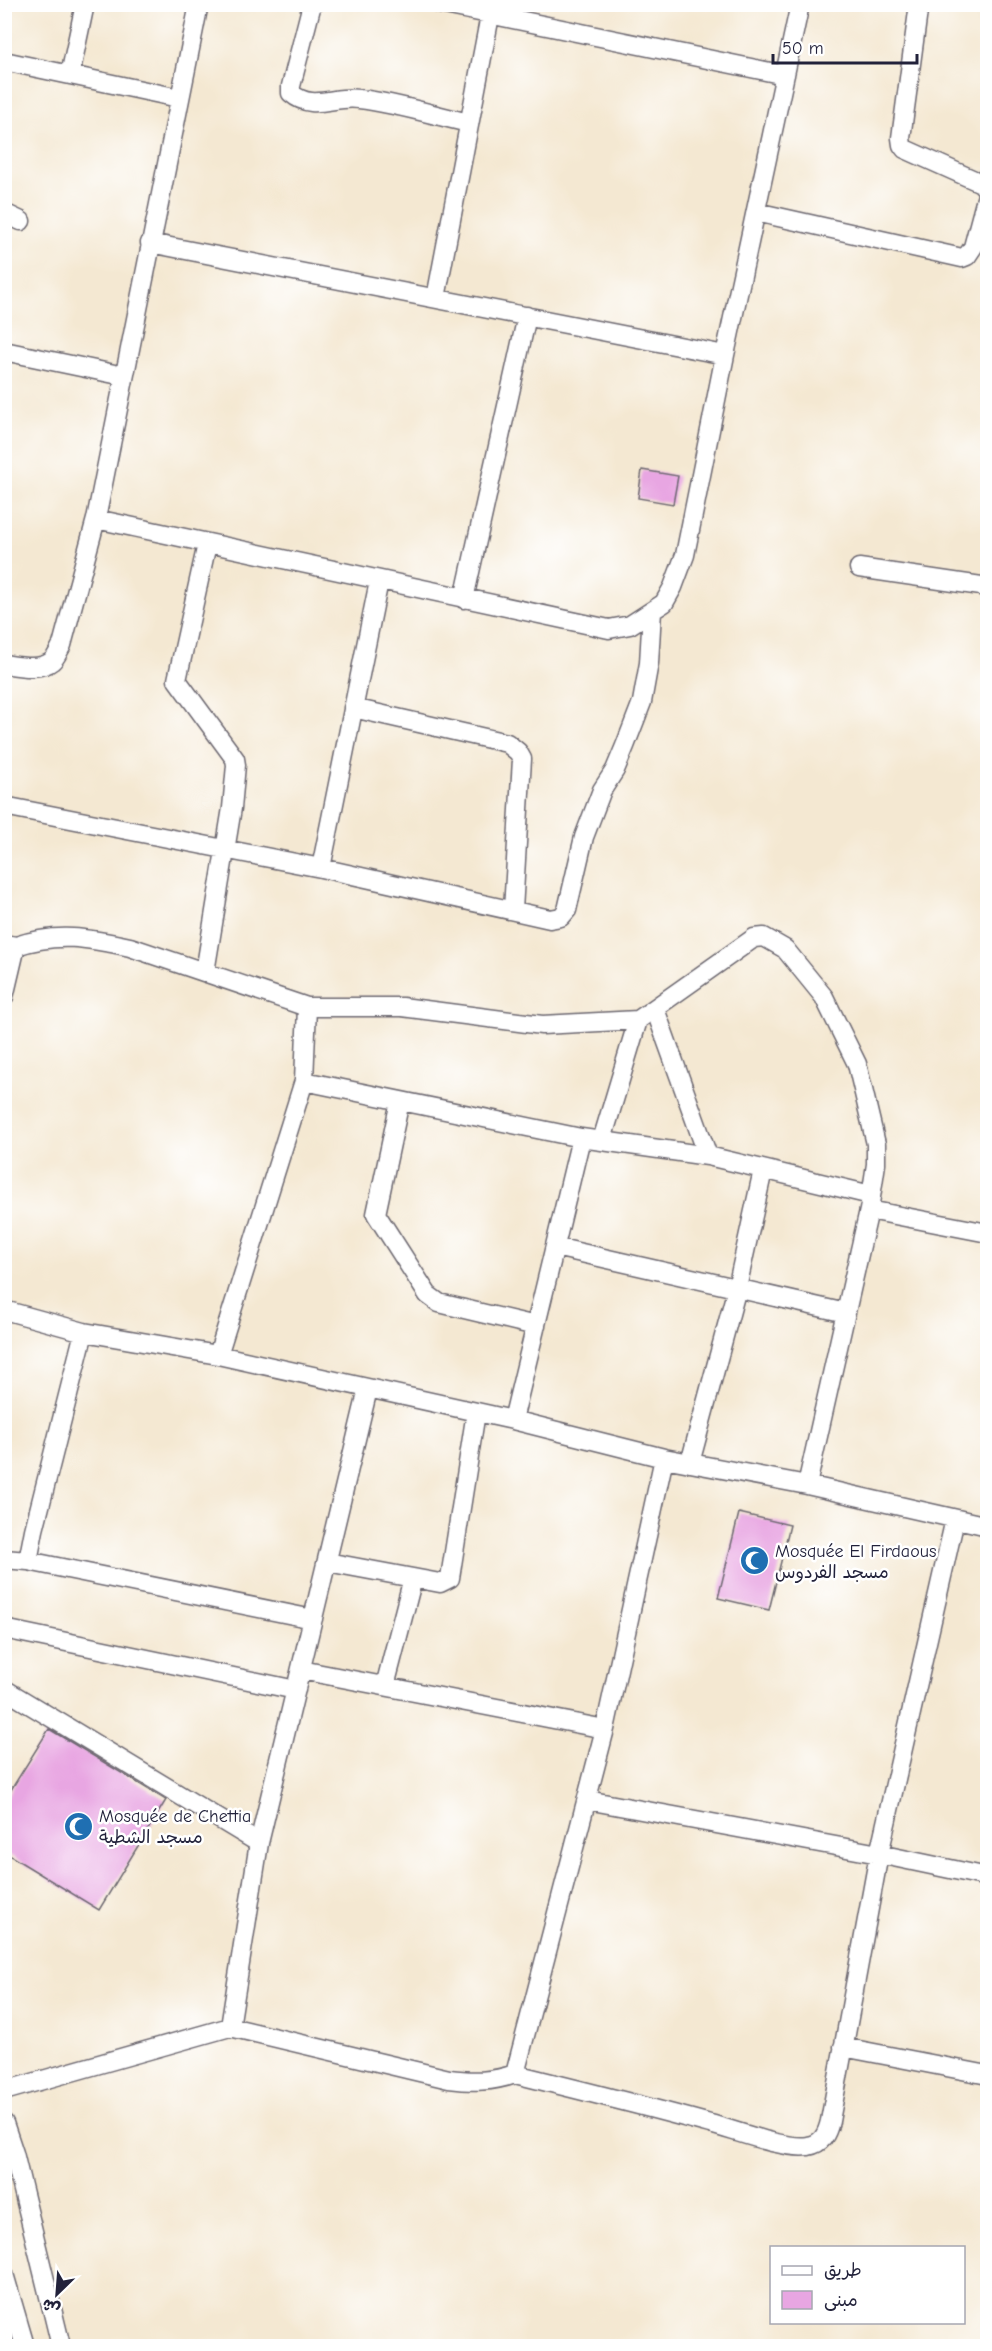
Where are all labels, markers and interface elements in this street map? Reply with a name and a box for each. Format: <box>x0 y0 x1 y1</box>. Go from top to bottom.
scale bar <box>773 27 917 65</box>
text: 50 m <box>782 38 824 59</box>
place label: Mosquée El Firdaous مسجد الفردوس <box>775 1541 936 1583</box>
mosque icon: Mosquée El Firdaous مسجد الفردوس <box>738 1545 770 1577</box>
place label: Mosquée de Chettia مسجد الشطية <box>99 1806 251 1848</box>
mosque icon: Mosquée de Chettia مسجد الشطية <box>62 1810 94 1842</box>
legend <box>770 2246 965 2324</box>
text: طريق <box>824 2260 862 2281</box>
north arrow <box>27 2264 87 2324</box>
text: مبنى <box>824 2290 858 2311</box>
text: ش <box>39 2295 63 2319</box>

